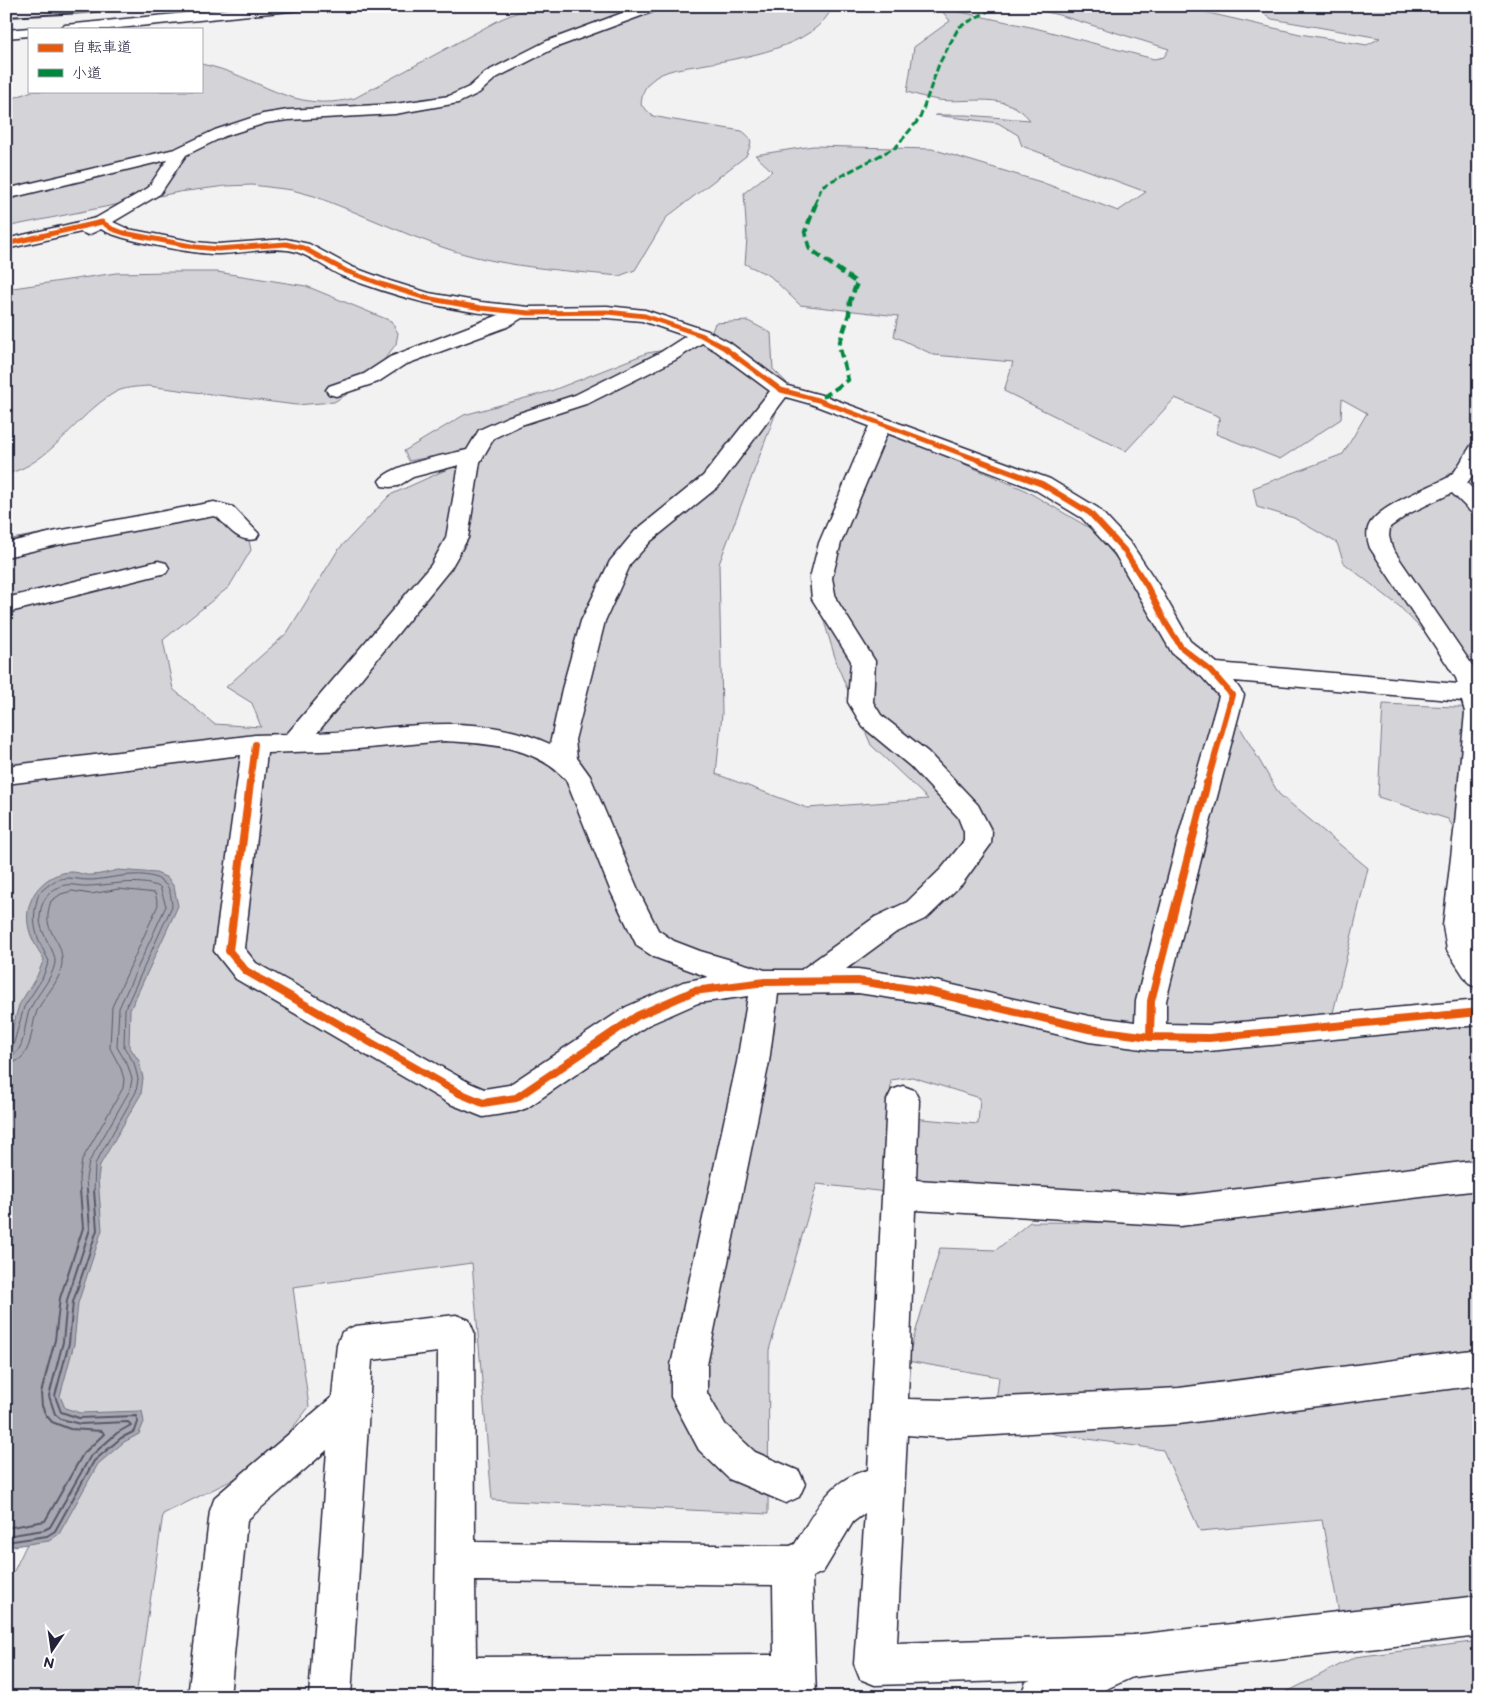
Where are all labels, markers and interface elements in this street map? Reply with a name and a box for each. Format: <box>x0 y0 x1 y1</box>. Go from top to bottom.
legend <box>28 28 202 92</box>
text: 自転車道 <box>72 38 132 57</box>
text: 小道 <box>72 64 102 83</box>
north arrow <box>28 1626 78 1676</box>
text: N <box>42 1653 56 1672</box>

